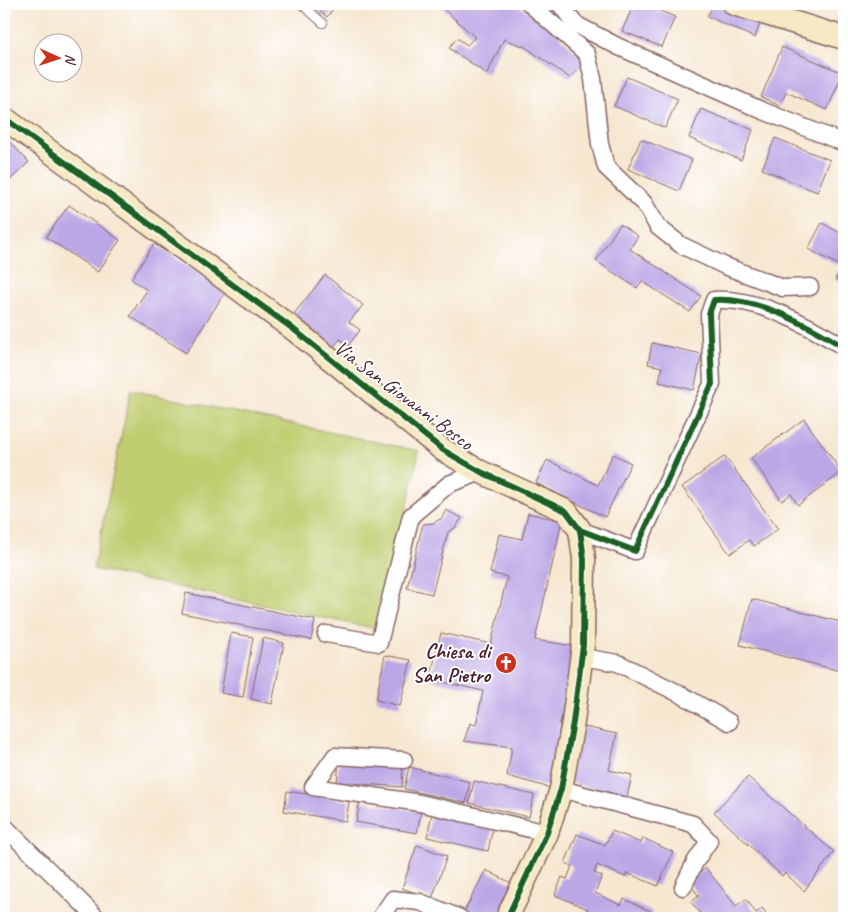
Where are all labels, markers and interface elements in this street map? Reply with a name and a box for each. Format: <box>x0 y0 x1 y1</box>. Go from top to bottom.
north arrow <box>32 32 82 82</box>
text: N <box>62 54 79 66</box>
street label: Via San Giovanni Bosco <box>329 334 480 457</box>
place label: Chiesa di San Pietro <box>413 638 493 688</box>
church icon: Chiesa di San Pietro <box>494 651 518 675</box>

